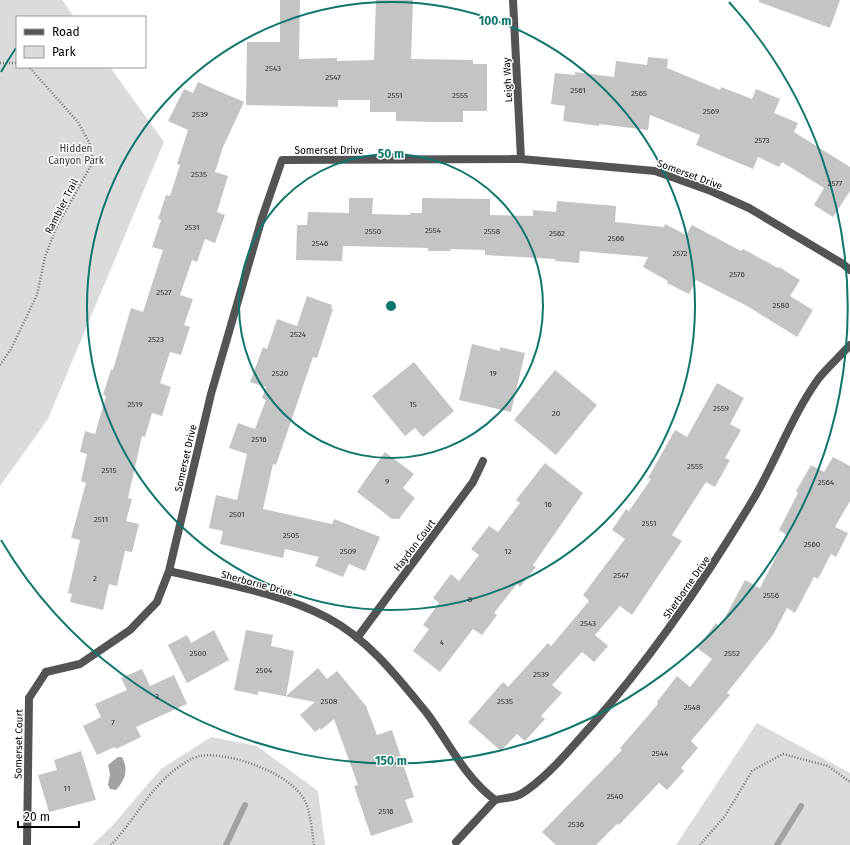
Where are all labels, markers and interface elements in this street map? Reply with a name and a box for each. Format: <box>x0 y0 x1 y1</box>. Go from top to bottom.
text: 100 m <box>479 14 511 28</box>
legend <box>16 16 146 68</box>
text: Road <box>52 25 80 39</box>
text: Park <box>52 45 76 59</box>
street label: Leigh Way <box>501 57 515 103</box>
house number: 2543 <box>265 64 281 73</box>
house number: 2547 <box>325 73 341 82</box>
house number: 2561 <box>570 86 586 95</box>
house number: 2565 <box>631 89 647 98</box>
house number: 2551 <box>388 91 403 100</box>
house number: 2555 <box>452 91 468 100</box>
house number: 2569 <box>703 107 719 116</box>
house number: 2539 <box>192 110 208 119</box>
house number: 2573 <box>754 136 770 145</box>
park label: Hidden Canyon Park <box>48 143 105 167</box>
street label: Somerset Drive <box>295 145 363 157</box>
text: 50 m <box>378 147 404 161</box>
street label: Somerset Drive <box>655 158 724 192</box>
house number: 2535 <box>191 170 207 179</box>
street label: Rambler Trail <box>43 177 81 236</box>
house number: 2577 <box>828 179 843 188</box>
house number: 2531 <box>184 223 200 232</box>
house number: 2554 <box>425 226 442 235</box>
house number: 2550 <box>365 227 382 236</box>
house number: 2558 <box>484 227 501 236</box>
house number: 2562 <box>549 229 565 238</box>
house number: 2566 <box>608 234 624 243</box>
house number: 2546 <box>312 239 328 248</box>
house number: 2572 <box>672 249 688 258</box>
house number: 2576 <box>729 270 745 279</box>
house number: 2527 <box>156 288 172 297</box>
centre of rings <box>384 299 398 313</box>
house number: 2580 <box>773 301 790 310</box>
house number: 2524 <box>290 330 307 339</box>
house number: 2523 <box>148 335 164 344</box>
house number: 2520 <box>272 369 289 378</box>
house number: 19 <box>489 369 497 378</box>
house number: 2519 <box>127 400 143 409</box>
house number: 15 <box>409 400 417 409</box>
house number: 2559 <box>713 404 729 413</box>
house number: 20 <box>552 409 561 418</box>
street label: Somerset Drive <box>172 423 200 493</box>
house number: 2516 <box>251 435 267 444</box>
house number: 2555 <box>687 462 703 471</box>
house number: 2515 <box>101 466 117 475</box>
house number: 9 <box>385 477 389 486</box>
house number: 2564 <box>818 478 835 487</box>
house number: 16 <box>544 500 552 509</box>
house number: 2501 <box>229 510 245 519</box>
house number: 2511 <box>94 515 108 524</box>
street label: Haydon Court <box>391 517 438 574</box>
house number: 2551 <box>642 519 657 528</box>
house number: 2505 <box>283 531 299 540</box>
house number: 2560 <box>804 540 821 549</box>
house number: 2509 <box>340 547 356 556</box>
house number: 12 <box>504 547 512 556</box>
street label: Sherborne Drive <box>661 554 713 621</box>
street label: Sherborne Drive <box>220 569 294 599</box>
house number: 2547 <box>613 571 629 580</box>
house number: 2 <box>93 574 97 583</box>
house number: 2556 <box>763 591 779 600</box>
house number: 8 <box>468 595 473 604</box>
house number: 2543 <box>580 619 596 628</box>
house number: 4 <box>440 638 445 647</box>
house number: 2500 <box>190 649 207 658</box>
house number: 2552 <box>724 649 740 658</box>
house number: 2504 <box>256 666 273 675</box>
house number: 2539 <box>533 670 549 679</box>
house number: 3 <box>155 692 159 701</box>
house number: 2508 <box>321 697 338 706</box>
house number: 2535 <box>497 697 513 706</box>
house number: 2548 <box>684 703 701 712</box>
street label: Somerset Court <box>12 709 26 779</box>
house number: 7 <box>111 718 115 727</box>
house number: 2544 <box>652 749 669 758</box>
text: 150 m <box>375 754 407 768</box>
house number: 11 <box>64 784 70 793</box>
house number: 2540 <box>607 792 624 801</box>
scale bar <box>18 803 79 829</box>
house number: 2516 <box>378 807 394 816</box>
text: 20 m <box>24 810 50 824</box>
house number: 2536 <box>568 820 584 829</box>

